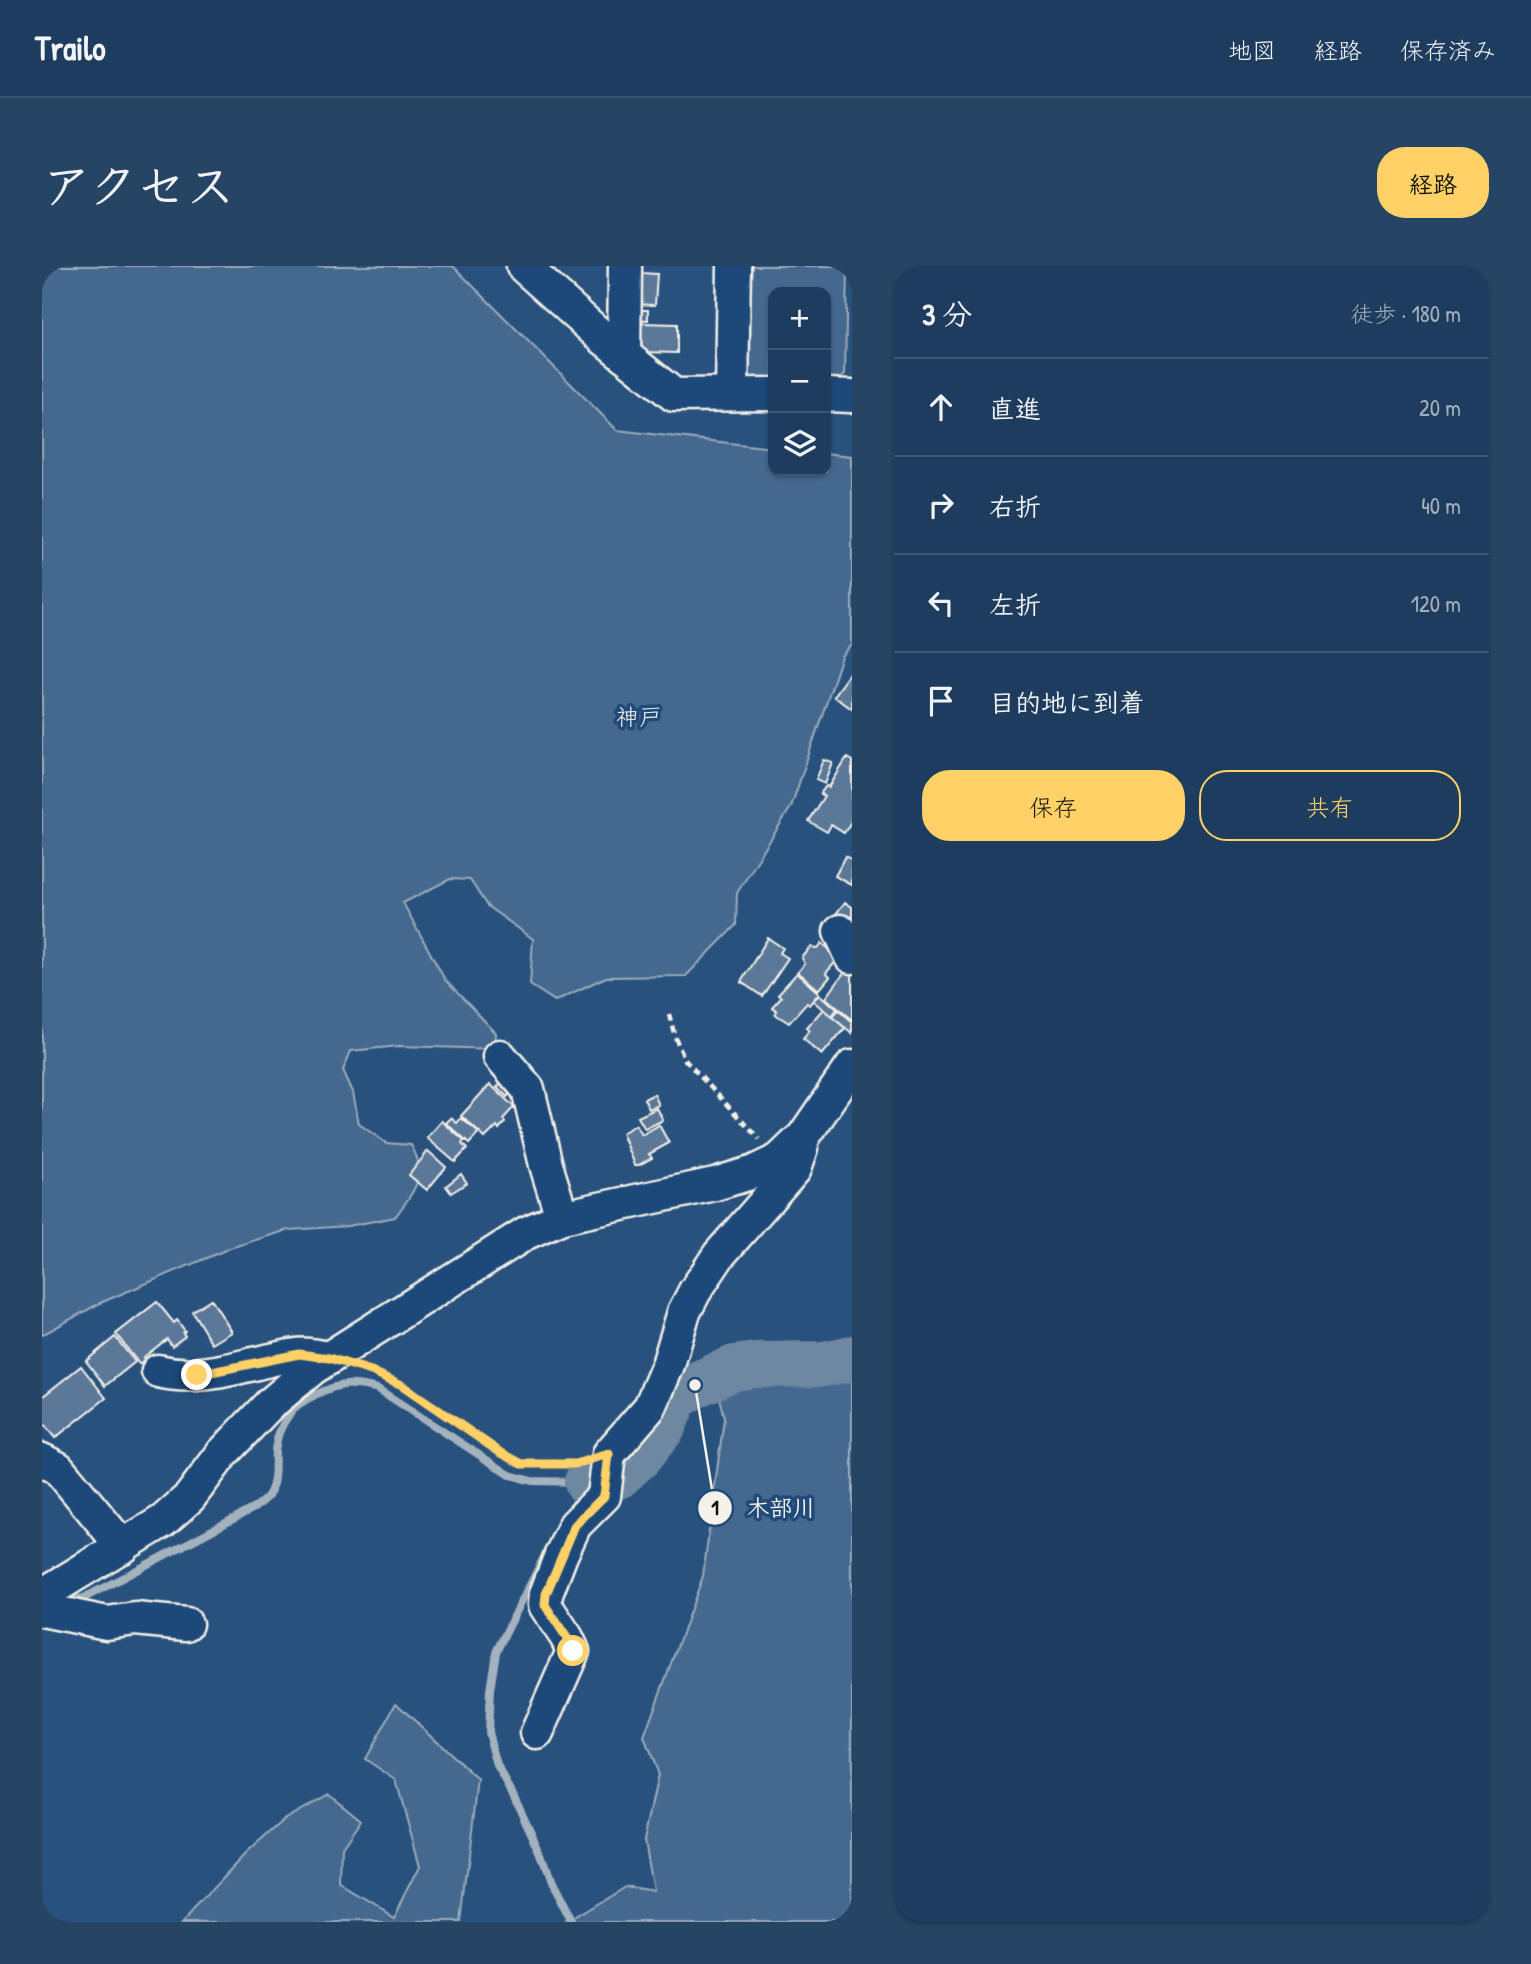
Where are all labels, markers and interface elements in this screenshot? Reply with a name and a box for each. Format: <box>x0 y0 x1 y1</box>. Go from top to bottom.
text: Trailo <box>35 26 106 70</box>
text: 地図 <box>1228 34 1276 66</box>
text: 経路 <box>1314 34 1362 66</box>
text: 保存済み <box>1400 34 1496 66</box>
button: 経路 <box>1377 147 1489 218</box>
text: アクセス <box>42 152 235 218</box>
map controls <box>768 287 831 476</box>
button: + <box>768 287 831 350</box>
text: 3 分 <box>922 294 972 334</box>
text: 徒歩 · 180 m <box>1350 298 1461 329</box>
button: − <box>768 350 831 413</box>
icon: ahead <box>922 388 960 426</box>
text: 直進 <box>989 391 1041 426</box>
text: 20 m <box>1419 392 1461 423</box>
button: layers <box>768 413 831 476</box>
icon: right <box>922 486 960 524</box>
text: 右折 <box>989 489 1041 524</box>
text: 40 m <box>1421 490 1461 521</box>
icon: left <box>922 584 960 622</box>
text: 左折 <box>989 587 1041 622</box>
text: 120 m <box>1411 588 1461 619</box>
icon: arrive <box>922 682 960 720</box>
text: 目的地に到着 <box>989 685 1145 720</box>
district label: 神戸 <box>616 701 662 732</box>
button: 保存 <box>922 770 1185 841</box>
button: 共有 <box>1199 770 1461 841</box>
route end <box>181 1359 212 1390</box>
callout: 木部川 <box>697 1486 829 1530</box>
text: 木部川 <box>747 1492 816 1523</box>
text: 1 <box>711 1493 719 1522</box>
route start <box>557 1635 588 1666</box>

